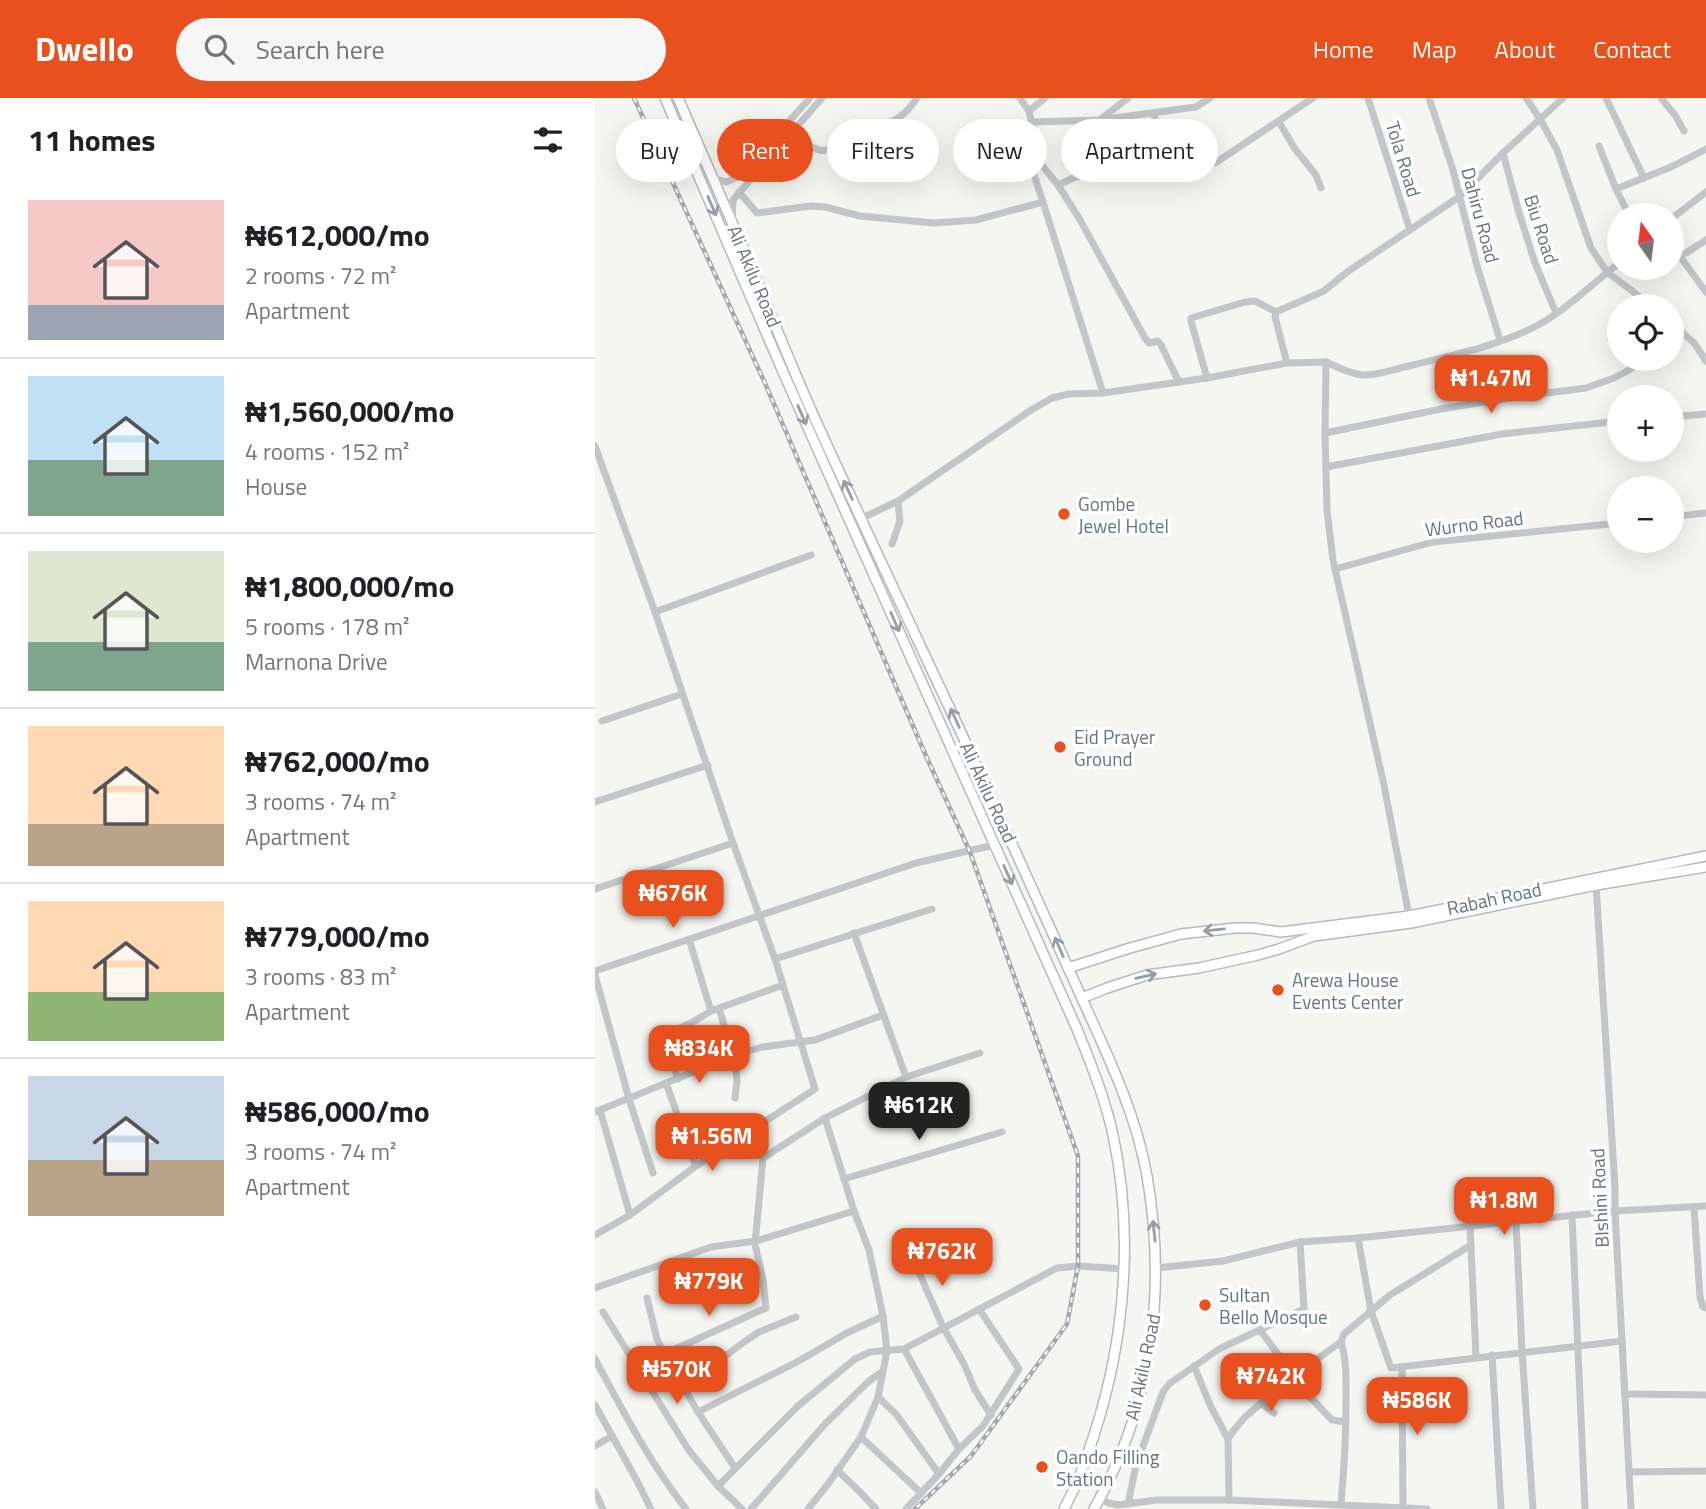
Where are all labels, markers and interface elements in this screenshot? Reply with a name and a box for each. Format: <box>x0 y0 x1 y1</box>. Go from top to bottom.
search box <box>176 18 666 81</box>
text: Dwello <box>35 24 134 74</box>
icon: search <box>200 30 238 68</box>
text: Search here <box>256 30 385 69</box>
text: Home <box>1313 31 1374 67</box>
text: Map <box>1412 31 1457 67</box>
text: About <box>1495 31 1555 67</box>
text: Contact <box>1593 31 1671 67</box>
text: 11 homes <box>28 117 155 163</box>
street label: Tola Road <box>1379 118 1429 200</box>
chip: Buy <box>616 119 703 182</box>
chip: Rent <box>717 119 813 182</box>
chip: Filters <box>827 119 939 182</box>
chip: New <box>953 119 1047 182</box>
chip: Apartment <box>1061 119 1218 182</box>
icon: filters <box>529 121 567 159</box>
street label: Dahiru Road <box>1454 164 1508 266</box>
street label: Biu Road <box>1517 191 1567 267</box>
one-way arrow <box>706 195 719 216</box>
north arrow <box>1607 203 1683 280</box>
map controls <box>1607 203 1684 553</box>
text: ₦612,000/mo <box>245 212 430 258</box>
street label: Ali Akilu Road <box>720 220 790 332</box>
icon: home <box>84 228 168 312</box>
text: 2 rooms · 72 m² <box>245 258 396 293</box>
text: Apartment <box>245 293 350 328</box>
button: locate <box>1607 294 1684 371</box>
pin: ₦1.47M <box>1434 356 1548 415</box>
text: ₦1.47M <box>1451 360 1531 395</box>
button: + <box>1607 385 1684 462</box>
text: ₦1,560,000/mo <box>245 388 455 434</box>
one-way arrow <box>796 403 809 425</box>
icon: home <box>84 404 168 488</box>
text: 4 rooms · 152 m² <box>245 434 409 469</box>
text: House <box>245 469 307 504</box>
button: − <box>1607 476 1684 553</box>
one-way arrow <box>841 480 855 501</box>
place label: Gombe Jewel Hotel <box>1078 489 1169 540</box>
street label: Wurno Road <box>1423 503 1525 543</box>
marker: Gombe Jewel Hotel <box>1056 506 1072 522</box>
text: ₦1,800,000/mo <box>245 563 455 609</box>
icon: home <box>84 579 168 663</box>
text: 5 rooms · 178 m² <box>245 609 409 644</box>
one-way arrow <box>889 611 902 632</box>
text: Marnona Drive <box>245 644 388 679</box>
one-way arrow <box>947 708 961 729</box>
place label: Eid Prayer Ground <box>1074 722 1156 773</box>
street label: Ali Akilu Road <box>953 737 1025 847</box>
text: ₦762,000/mo <box>245 738 430 784</box>
marker: Eid Prayer Ground <box>1052 739 1068 755</box>
icon: home <box>84 754 168 838</box>
text: 3 rooms · 74 m² <box>245 784 396 819</box>
text: Apartment <box>245 819 350 854</box>
one-way arrow <box>1002 863 1015 885</box>
pin: ₦676K <box>624 870 722 930</box>
street label: Rabah Road <box>1444 874 1544 922</box>
text: ₦676K <box>639 875 707 910</box>
text: ₦779,000/mo <box>245 913 430 959</box>
one-way arrow <box>1203 924 1225 937</box>
icon: home <box>84 929 168 1013</box>
one-way arrow <box>1052 937 1065 959</box>
text: 3 rooms · 83 m² <box>245 959 396 994</box>
place label: Arewa House Events Center <box>1292 965 1404 1016</box>
one-way arrow <box>1134 969 1157 983</box>
marker: Arewa House Events Center <box>1270 982 1286 998</box>
text: Apartment <box>245 994 350 1029</box>
pin: ₦834K <box>650 1026 748 1085</box>
text: ₦834K <box>665 1030 733 1065</box>
pin: ₦612K <box>870 1082 968 1142</box>
text: ₦612K <box>885 1087 953 1122</box>
text: ₦586,000/mo <box>245 1088 430 1134</box>
icon: home <box>84 1104 168 1188</box>
pin: ₦1.56M <box>655 1114 769 1173</box>
text: ₦1.56M <box>672 1118 752 1153</box>
text: 3 rooms · 74 m² <box>245 1134 396 1169</box>
street label: BIshini Road <box>1582 1148 1616 1248</box>
text: Apartment <box>245 1169 350 1204</box>
pin: ₦1.8M <box>1455 1178 1553 1237</box>
text: ₦1.8M <box>1470 1182 1538 1217</box>
one-way arrow <box>1147 1220 1160 1243</box>
pin: ₦762K <box>893 1228 991 1288</box>
text: ₦762K <box>908 1233 976 1268</box>
pin: ₦779K <box>660 1258 758 1318</box>
text: ₦779K <box>675 1263 743 1298</box>
place label: Sultan Bello Mosque <box>1219 1280 1328 1331</box>
marker: Sultan Bello Mosque <box>1197 1297 1213 1313</box>
street label: Ali Akilu Road <box>1117 1311 1167 1423</box>
pin: ₦570K <box>628 1346 726 1406</box>
text: ₦570K <box>643 1351 711 1386</box>
pin: ₦742K <box>1222 1354 1320 1413</box>
text: ₦742K <box>1237 1358 1305 1393</box>
pin: ₦586K <box>1368 1378 1466 1437</box>
text: ₦586K <box>1383 1382 1451 1417</box>
place label: Oando Filling Station <box>1056 1442 1160 1493</box>
marker: Oando Filling Station <box>1034 1459 1050 1475</box>

